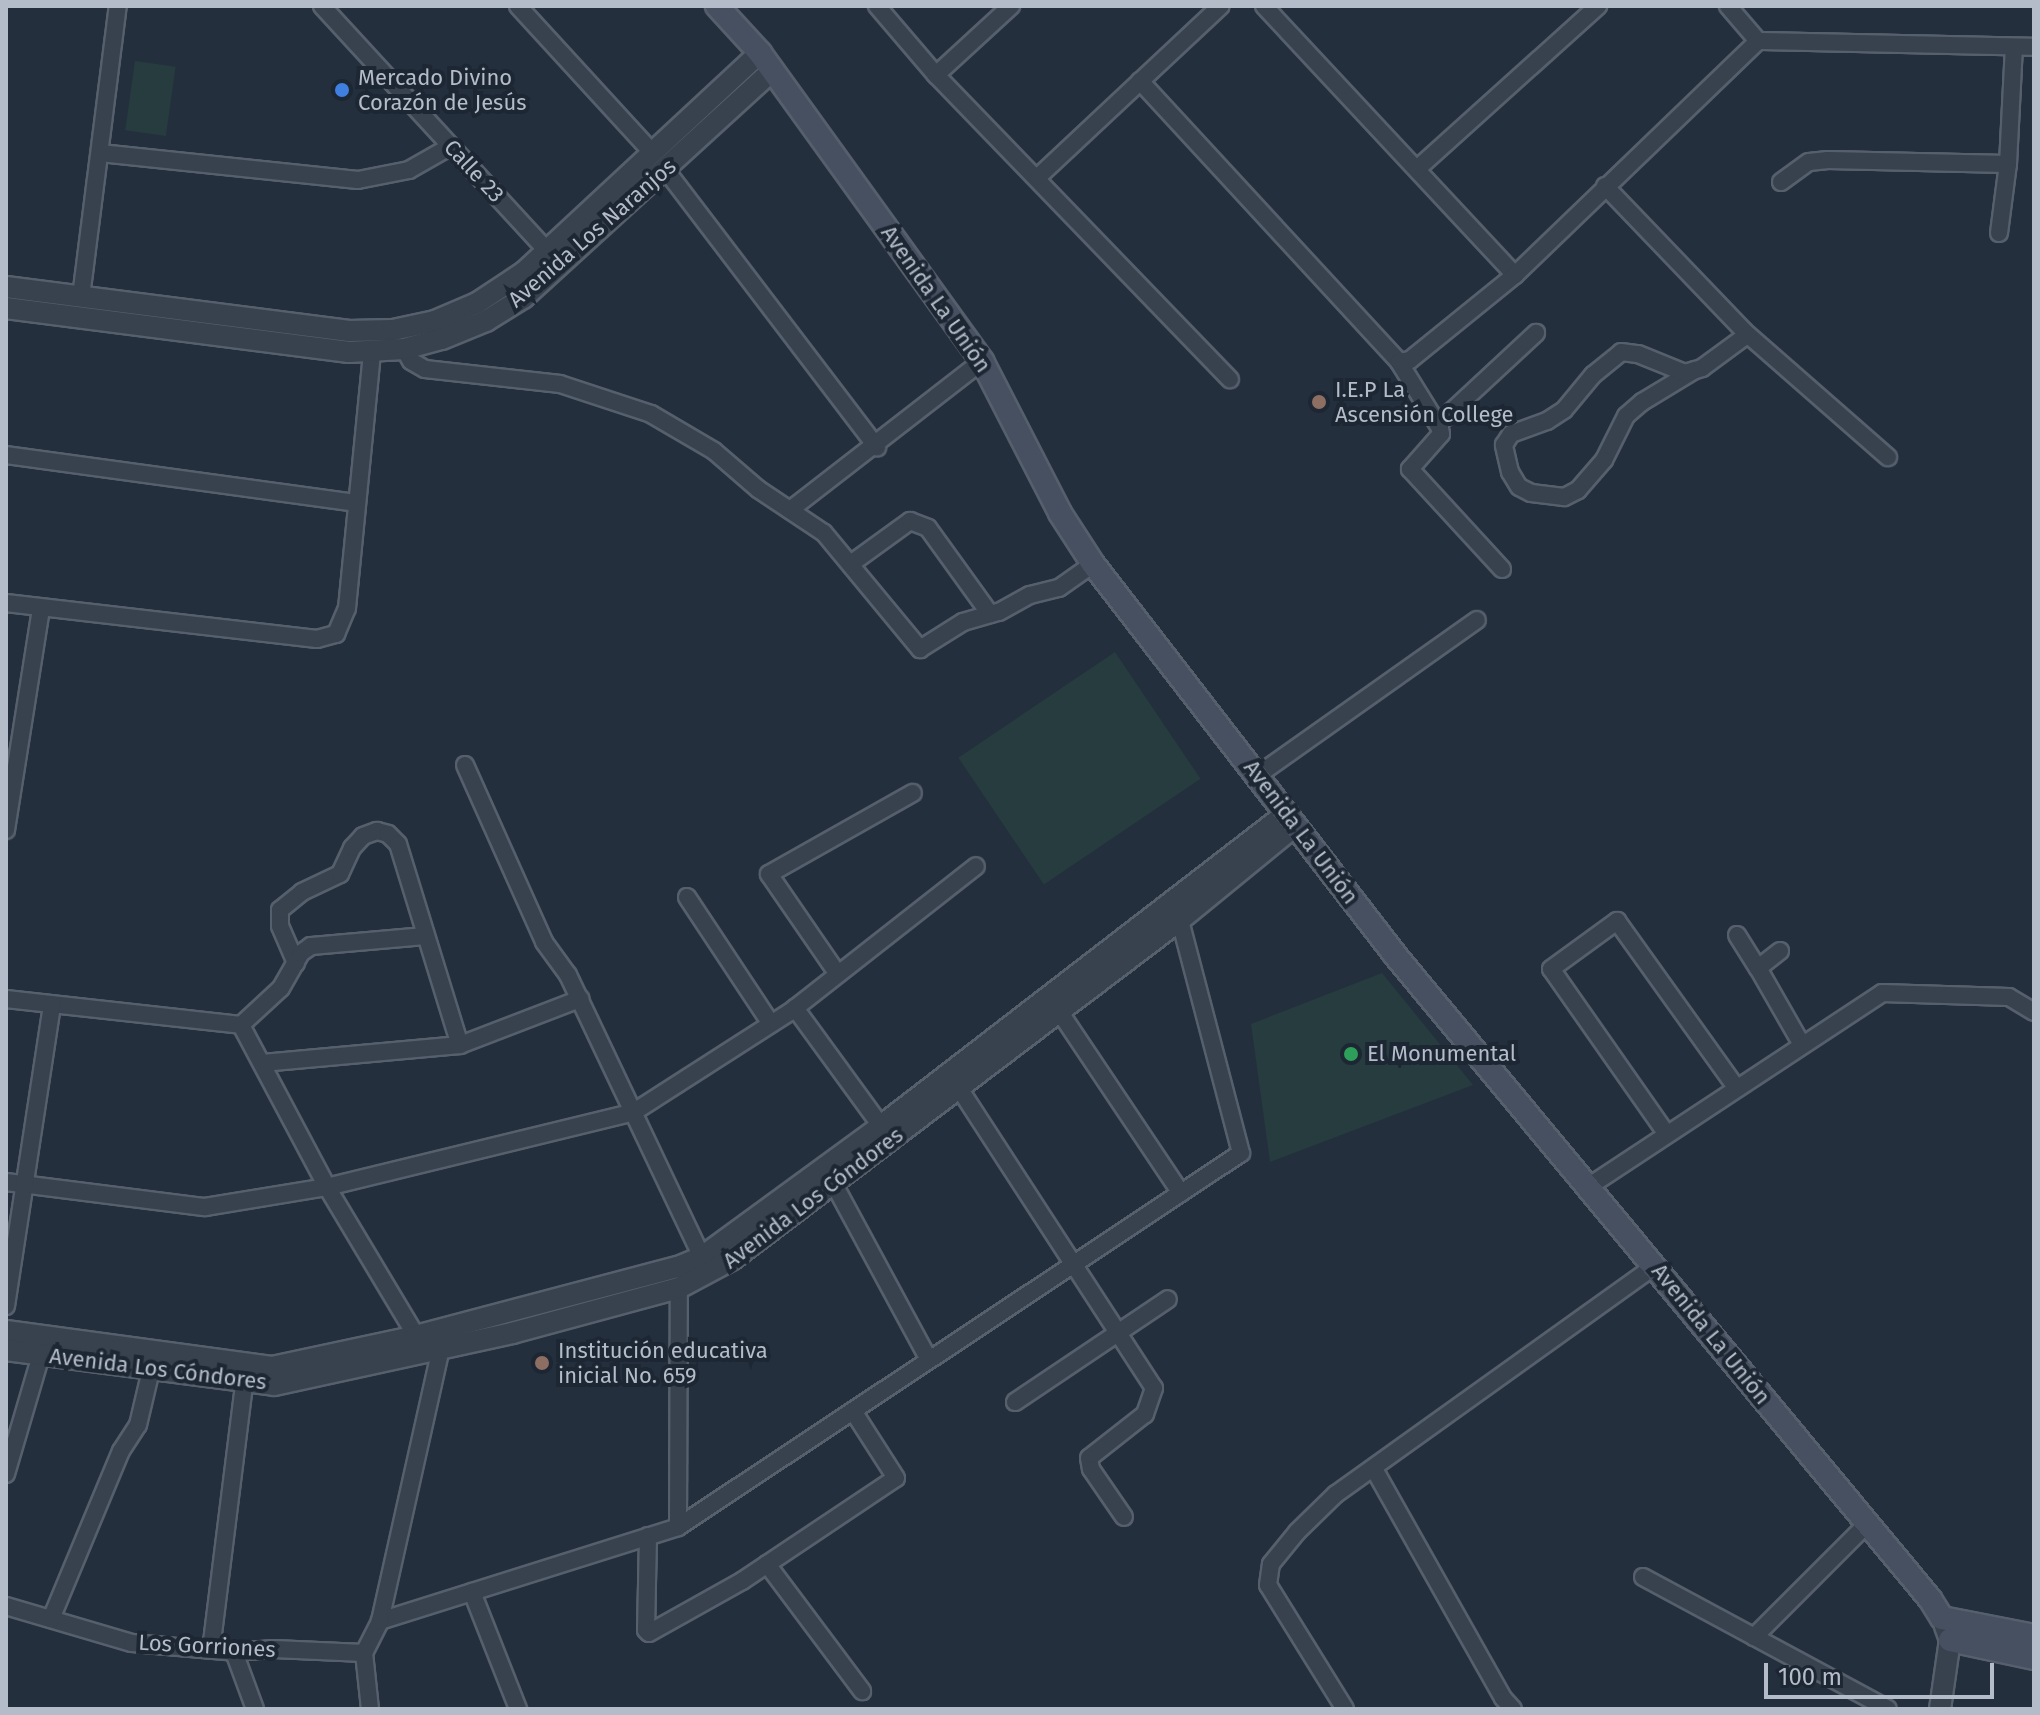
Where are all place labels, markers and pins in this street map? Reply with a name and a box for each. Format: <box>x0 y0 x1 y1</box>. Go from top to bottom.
place label: Mercado Divino Corazón de Jesús <box>358 64 526 116</box>
marker: Mercado Divino Corazón de Jesús <box>333 81 351 99</box>
place label: I.E.P La Ascensión College <box>1335 376 1513 428</box>
marker: I.E.P La Ascensión College <box>1310 393 1328 411</box>
place label: El Monumental <box>1367 1041 1516 1067</box>
marker: El Monumental <box>1342 1045 1360 1063</box>
place label: Institución educativa inicial No. 659 <box>558 1337 768 1388</box>
marker: Institución educativa inicial No. 659 <box>533 1354 551 1372</box>

